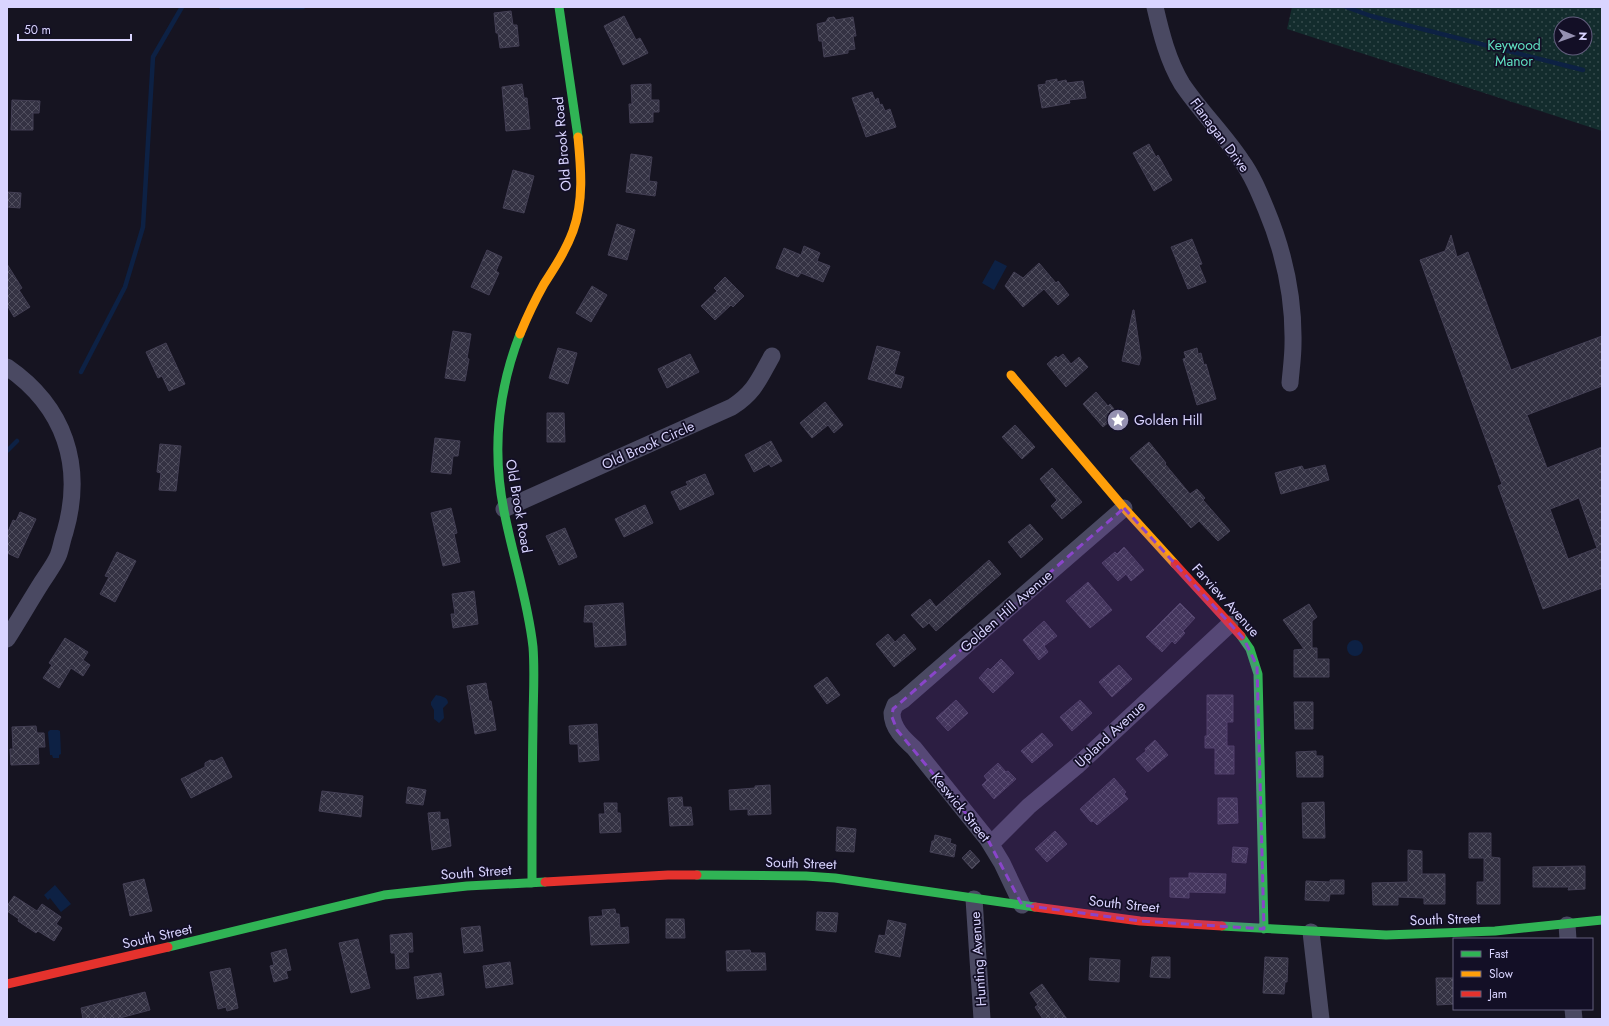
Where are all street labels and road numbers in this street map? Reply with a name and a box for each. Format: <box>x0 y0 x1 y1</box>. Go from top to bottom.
street label: Flanagan Drive <box>1185 94 1255 176</box>
street label: Old Brook Road <box>548 96 576 192</box>
street label: Old Brook Circle <box>598 416 698 474</box>
street label: Old Brook Road <box>501 458 537 554</box>
street label: Farview Avenue <box>1188 559 1264 641</box>
street label: Golden Hill Avenue <box>956 565 1056 657</box>
street label: Upland Avenue <box>1070 696 1150 772</box>
street label: Keswick Street <box>927 768 996 846</box>
street label: South Street <box>765 852 837 874</box>
street label: South Street <box>440 860 513 884</box>
street label: South Street <box>1088 890 1161 918</box>
street label: South Street <box>1409 908 1481 930</box>
street label: Hunting Avenue <box>965 911 991 1007</box>
street label: South Street <box>120 918 194 954</box>

